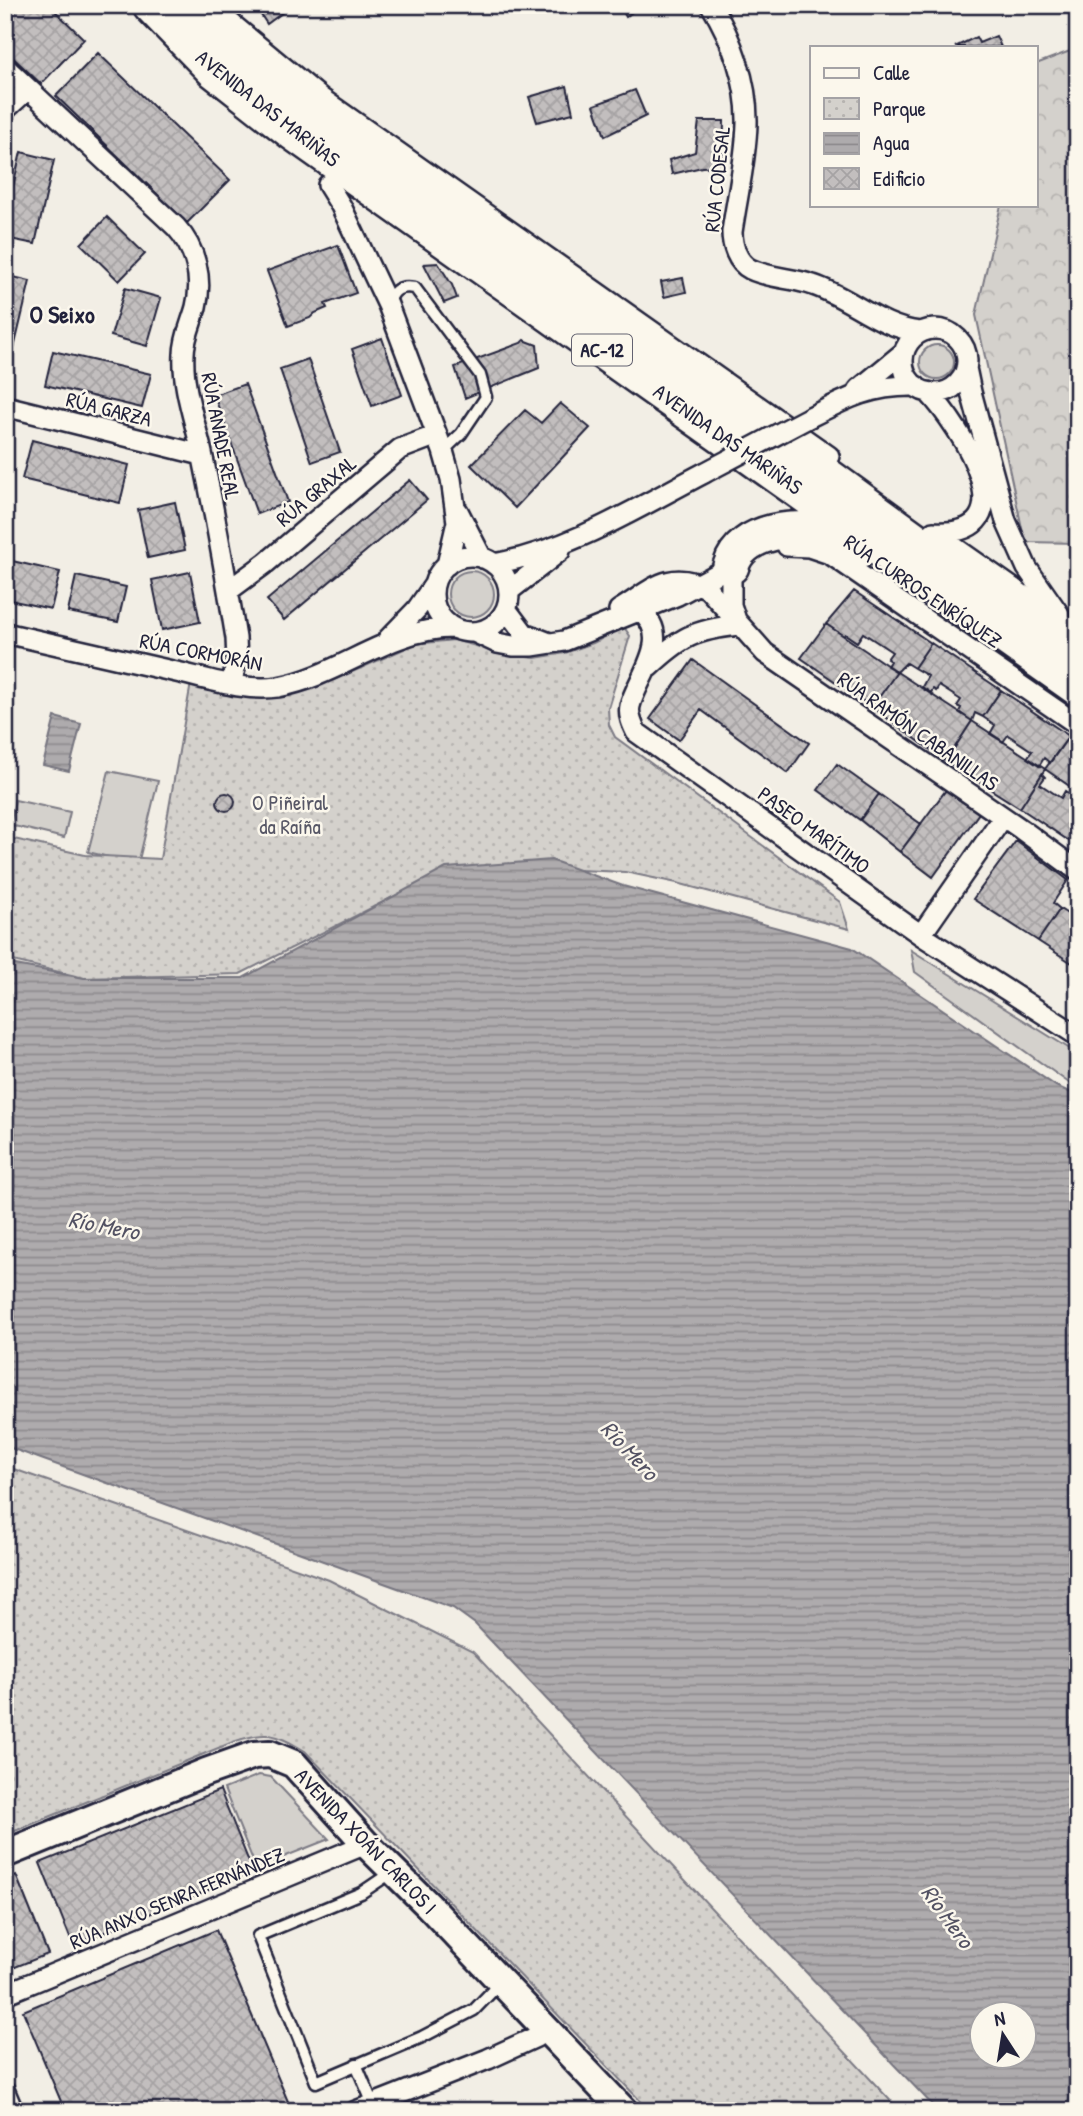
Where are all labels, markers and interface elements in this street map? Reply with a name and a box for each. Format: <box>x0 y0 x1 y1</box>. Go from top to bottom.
street label: AVENIDA DAS MARIÑAS <box>190 43 346 174</box>
legend <box>810 46 1038 206</box>
text: Calle <box>873 58 910 87</box>
text: Parque <box>873 94 926 123</box>
street label: RÚA CODESAL <box>697 124 737 233</box>
text: Agua <box>873 128 909 157</box>
text: Edificio <box>873 164 925 193</box>
district label: O Seixo <box>29 298 95 330</box>
road number: AC-12 <box>572 334 632 366</box>
street label: RÚA ANADE REAL <box>194 370 248 502</box>
street label: AVENIDA DAS MARIÑAS <box>648 377 808 501</box>
street label: RÚA GARZA <box>63 384 155 434</box>
street label: RÚA GRAXAL <box>270 449 362 533</box>
street label: RÚA CURROS ENRÍQUEZ <box>838 527 1008 655</box>
street label: RÚA CORMORÁN <box>137 626 265 678</box>
street label: RÚA RAMÓN CABANILLAS <box>832 665 1005 798</box>
street label: PASEO MARÍTIMO <box>752 779 876 881</box>
park label: O Piñeiral da Raíña <box>252 788 328 841</box>
water label: Río Mero <box>66 1203 144 1247</box>
water label: Río Mero <box>594 1413 667 1488</box>
street label: AVENIDA XOÁN CARLOS I <box>288 1761 444 1921</box>
street label: RÚA ANXO SENRA FERNÁNDEZ <box>65 1839 289 1956</box>
water label: Río Mero <box>915 1878 982 1955</box>
north arrow <box>968 2000 1038 2070</box>
text: N <box>992 2005 1007 2032</box>

